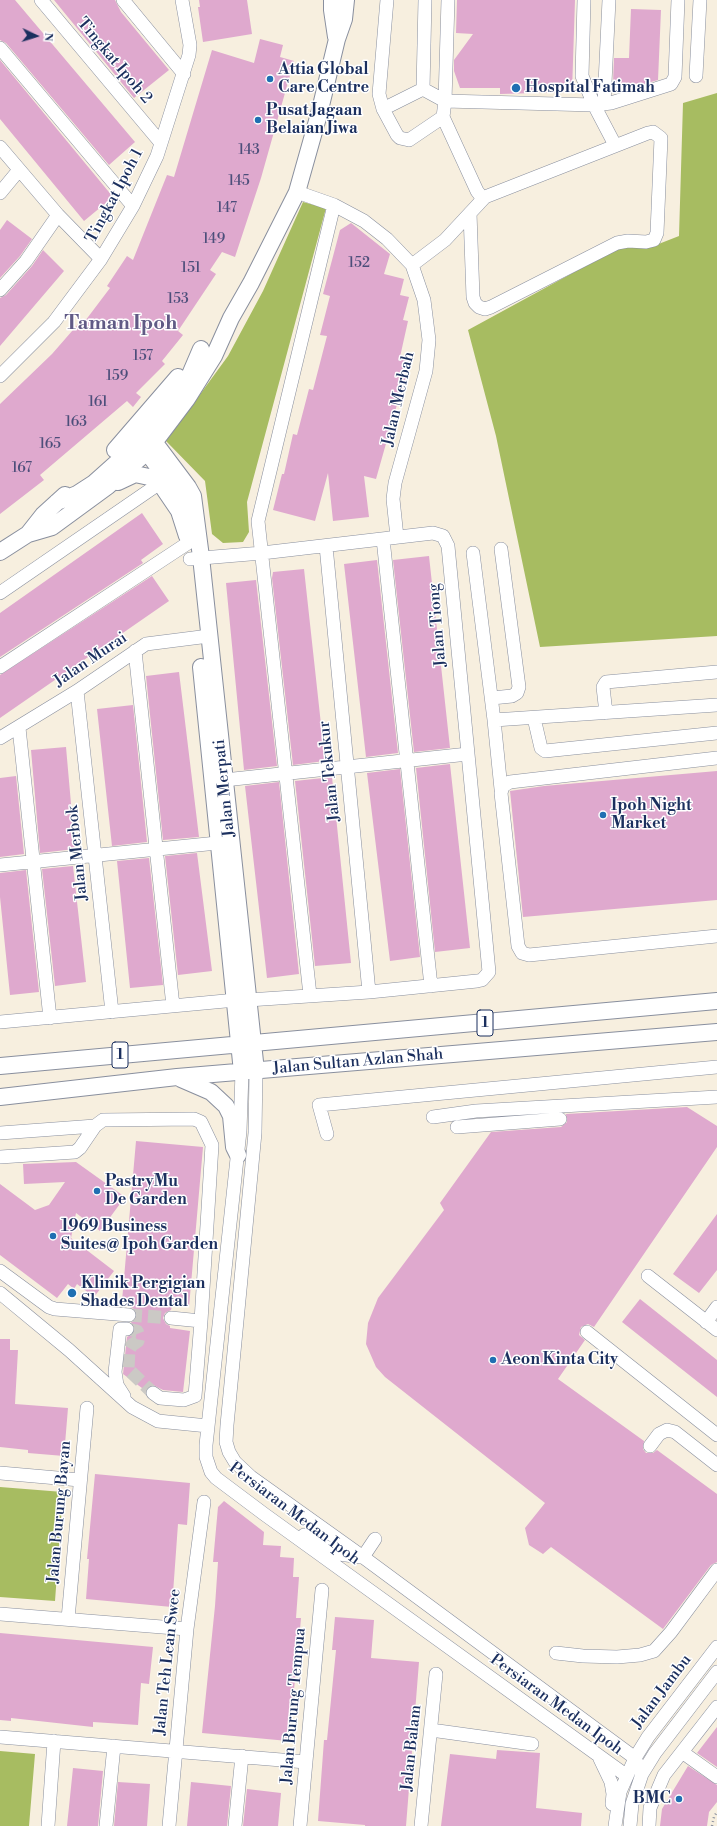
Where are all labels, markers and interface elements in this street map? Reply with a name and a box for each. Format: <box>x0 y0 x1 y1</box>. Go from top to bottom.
street label: Tingkat Ipoh 2 <box>72 14 156 108</box>
north arrow <box>16 16 56 56</box>
text: N <box>41 32 55 42</box>
place label: Attia Global Care Centre <box>278 60 369 98</box>
marker: Attia Global Care Centre <box>265 74 275 84</box>
place label: Hospital Fatimah <box>525 78 655 98</box>
marker: Hospital Fatimah <box>510 82 522 94</box>
place label: Pusat Jagaan Belaian Jiwa <box>266 101 362 139</box>
marker: Pusat Jagaan Belaian Jiwa <box>253 115 263 125</box>
house number: 143 <box>238 143 260 159</box>
street label: Tingkat Ipoh 1 <box>82 145 148 247</box>
house number: 145 <box>228 174 250 190</box>
house number: 147 <box>217 201 237 217</box>
house number: 149 <box>203 232 225 248</box>
house number: 152 <box>348 256 370 272</box>
house number: 151 <box>181 261 201 277</box>
house number: 153 <box>167 292 189 308</box>
district label: Taman Ipoh <box>65 312 177 336</box>
house number: 157 <box>133 349 153 365</box>
street label: Jalan Merbah <box>379 350 419 448</box>
house number: 159 <box>106 369 128 385</box>
house number: 161 <box>88 395 108 411</box>
house number: 163 <box>65 415 87 431</box>
house number: 165 <box>39 437 61 453</box>
house number: 167 <box>12 461 32 477</box>
street label: Jalan Tiong <box>425 582 451 668</box>
street label: Jalan Murai <box>51 629 131 691</box>
street label: Jalan Tekukur <box>315 720 345 822</box>
street label: Jalan Merpati <box>210 738 240 838</box>
place label: Ipoh Night Market <box>611 796 692 834</box>
street label: Jalan Merbok <box>63 804 93 902</box>
marker: Ipoh Night Market <box>598 810 608 820</box>
road number: 1 <box>477 1010 493 1036</box>
road number: 1 <box>112 1042 128 1068</box>
street label: Jalan Sultan Azlan Shah <box>272 1045 444 1079</box>
place label: PastryMu De Garden <box>105 1172 187 1210</box>
marker: PastryMu De Garden <box>92 1186 102 1196</box>
place label: 1969 Business Suites@ Ipoh Garden <box>61 1217 218 1255</box>
marker: 1969 Business Suites@ Ipoh Garden <box>48 1231 58 1241</box>
place label: Klinik Pergigian Shades Dental <box>81 1274 205 1312</box>
marker: Klinik Pergigian Shades Dental <box>66 1287 78 1299</box>
place label: Aeon Kinta City <box>501 1350 618 1370</box>
marker: Aeon Kinta City <box>488 1355 498 1365</box>
street label: Jalan Burung Bayan <box>44 1440 76 1584</box>
street label: Persiaran Medan Ipoh <box>225 1458 363 1570</box>
street label: Jalan Teh Lean Swee <box>151 1588 185 1736</box>
street label: Jalan Burung Tempua <box>278 1627 310 1785</box>
street label: Persiaran Medan Ipoh <box>486 1650 626 1760</box>
street label: Jalan Jambu <box>628 1651 696 1733</box>
street label: Jalan Balam <box>398 1704 426 1792</box>
place label: BMC <box>633 1789 671 1809</box>
marker: BMC <box>674 1794 684 1804</box>

